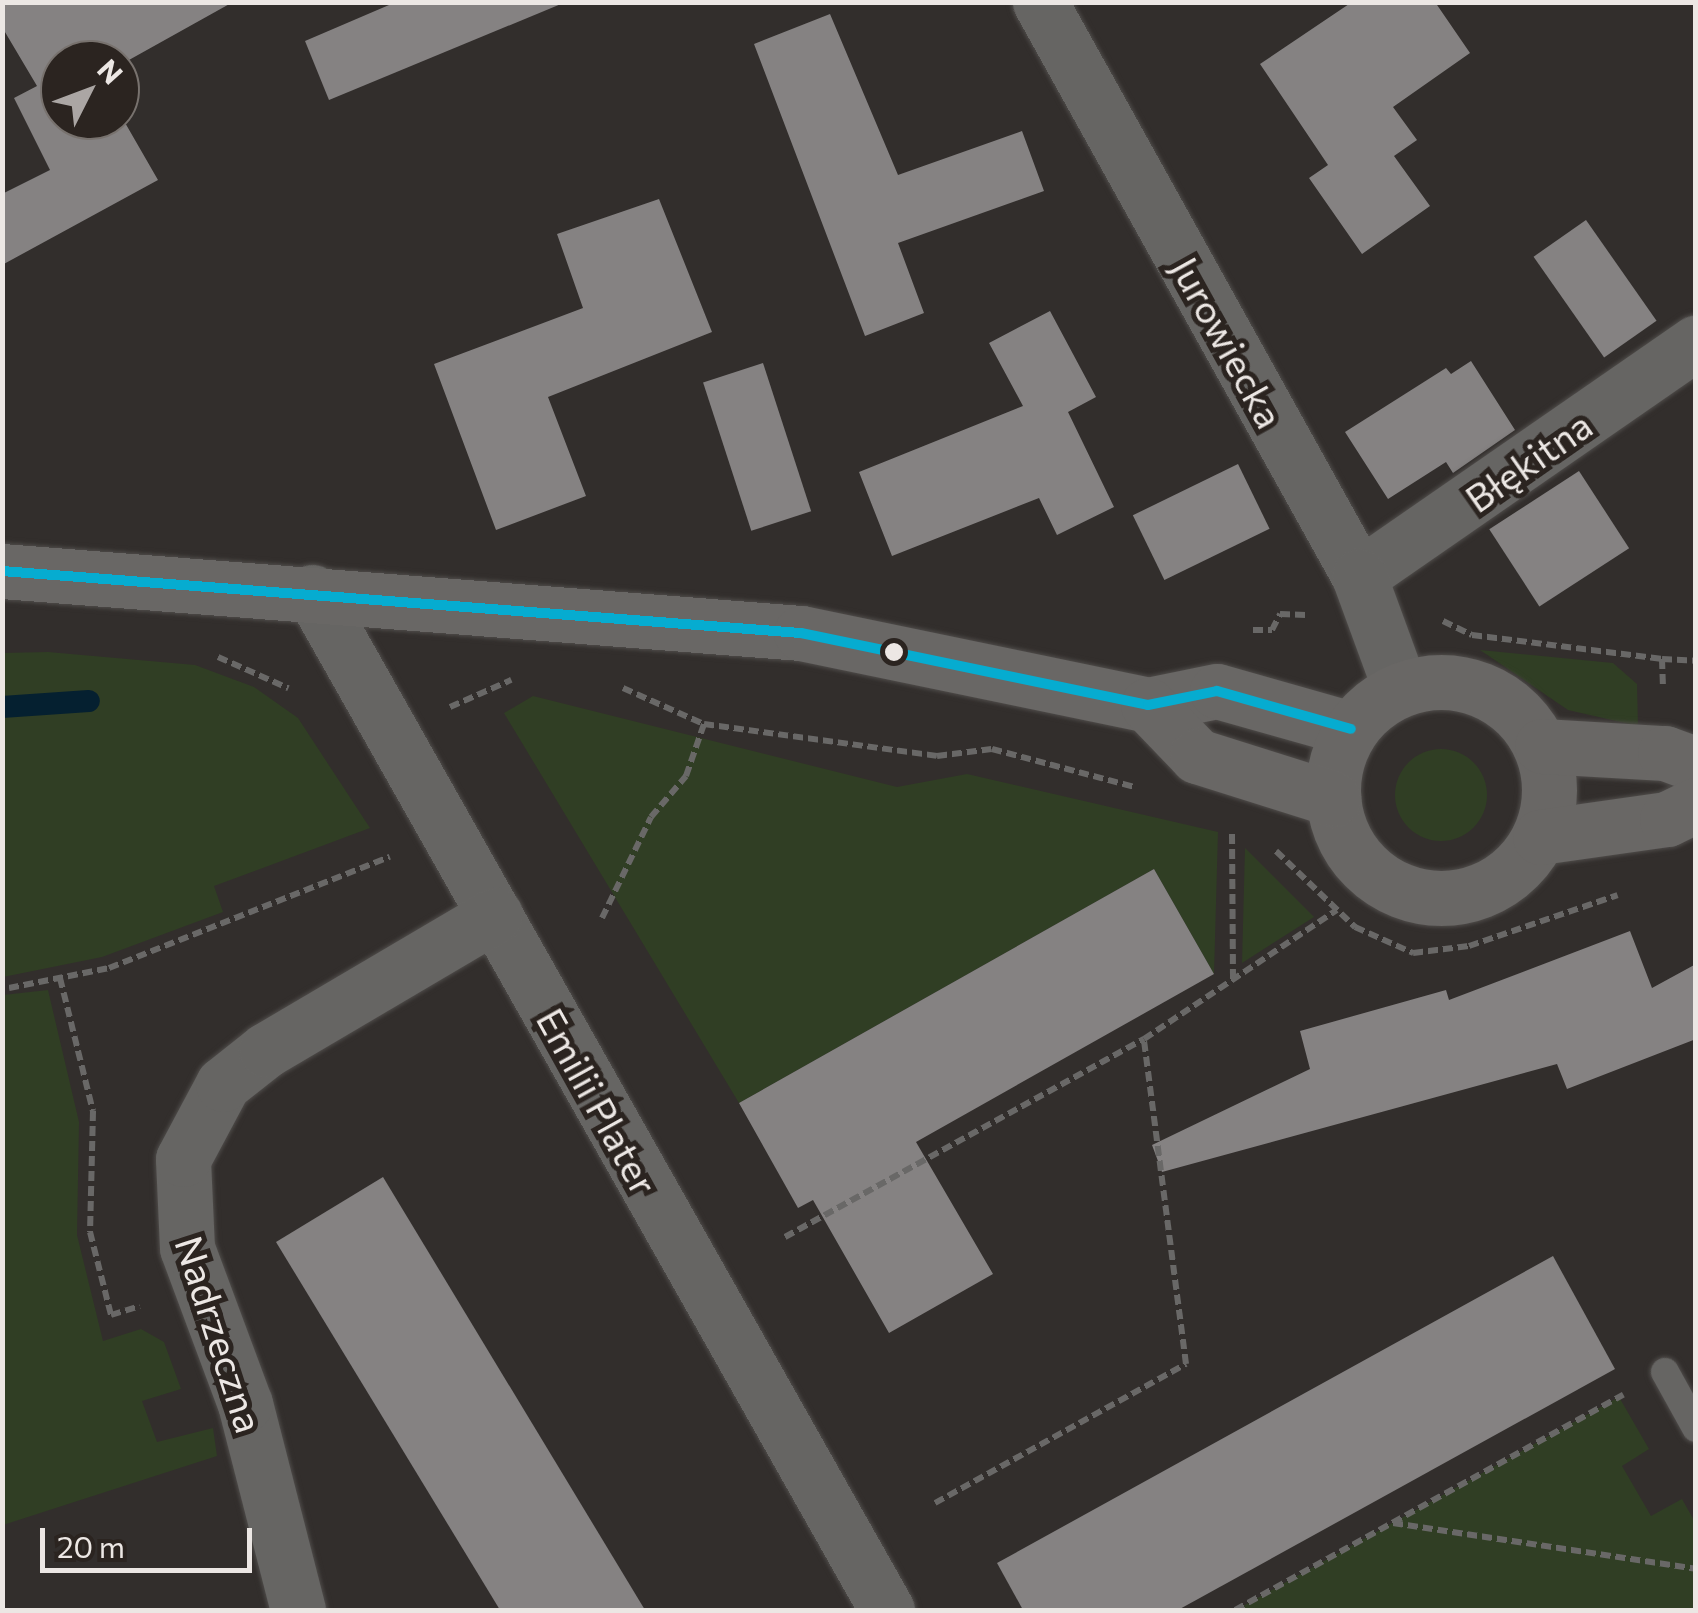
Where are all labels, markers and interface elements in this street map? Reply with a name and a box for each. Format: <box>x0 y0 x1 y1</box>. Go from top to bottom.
north arrow <box>40 40 140 140</box>
text: N <box>91 52 130 90</box>
street label: Jurowiecka <box>1162 249 1294 435</box>
street label: Błękitna <box>1456 401 1600 521</box>
unlabelled marker <box>884 642 904 662</box>
street label: Emilii Plater <box>528 1000 668 1202</box>
street label: Nadrzeczna <box>167 1230 273 1438</box>
scale bar <box>45 1508 258 1570</box>
text: 20 m <box>57 1527 125 1564</box>

